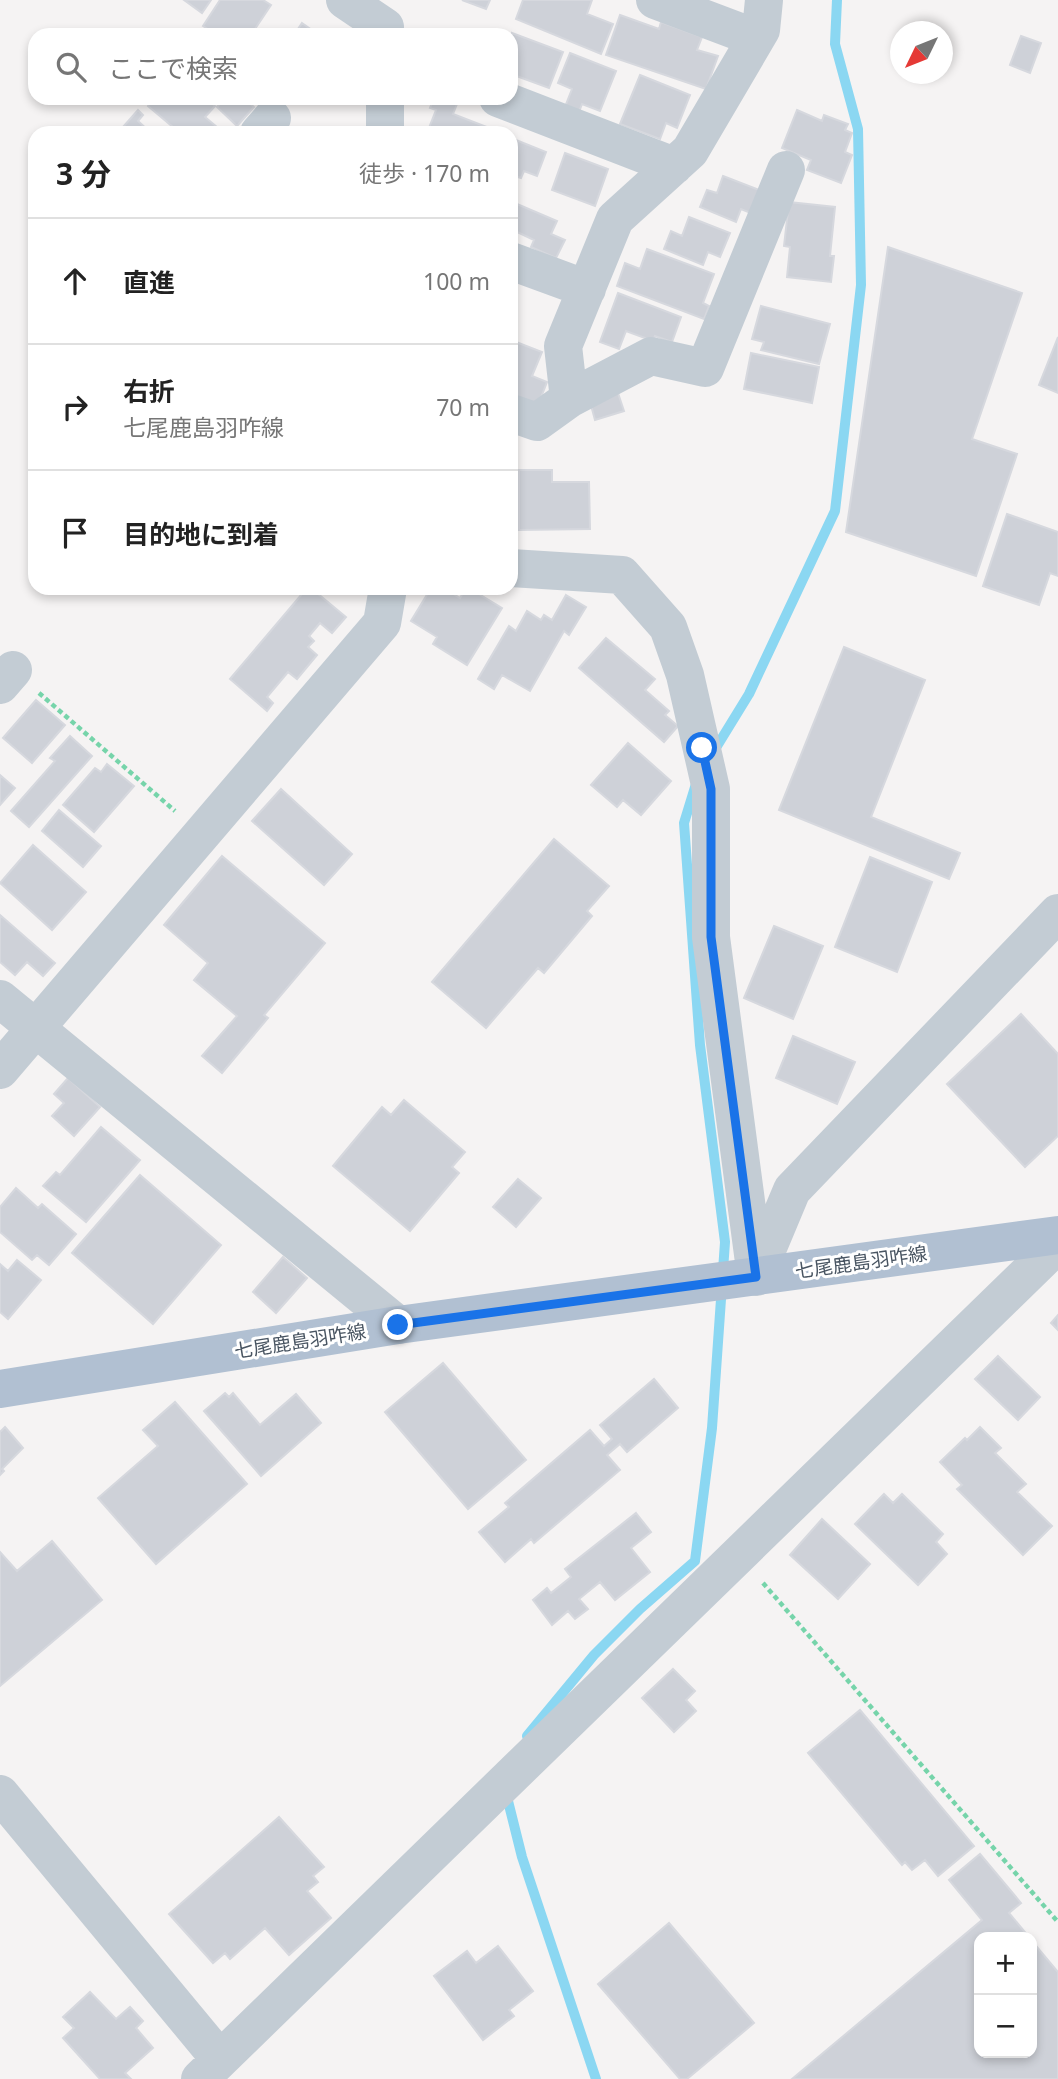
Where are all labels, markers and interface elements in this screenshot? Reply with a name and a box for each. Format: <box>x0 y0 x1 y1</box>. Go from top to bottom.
north arrow <box>890 21 953 84</box>
search box <box>28 28 518 105</box>
icon: search <box>52 48 90 86</box>
text: ここで検索 <box>108 50 238 86</box>
text: 3 分 <box>56 153 111 194</box>
text: 徒歩 · 170 m <box>359 157 490 189</box>
icon: ahead <box>56 262 94 300</box>
text: 直進 <box>123 264 175 300</box>
text: 100 m <box>423 265 490 297</box>
text: 右折 <box>123 373 175 409</box>
icon: right <box>56 388 94 426</box>
text: 70 m <box>436 391 490 423</box>
text: 七尾鹿島羽咋線 <box>123 411 284 443</box>
icon: arrive <box>56 514 94 552</box>
text: 目的地に到着 <box>123 516 279 552</box>
route start <box>686 732 717 763</box>
street label: 七尾鹿島羽咋線 <box>793 1240 929 1284</box>
route end <box>382 1309 413 1340</box>
street label: 七尾鹿島羽咋線 <box>232 1318 368 1364</box>
map controls <box>974 1932 1037 2058</box>
button: + <box>974 1932 1037 1995</box>
button: − <box>974 1995 1037 2058</box>

